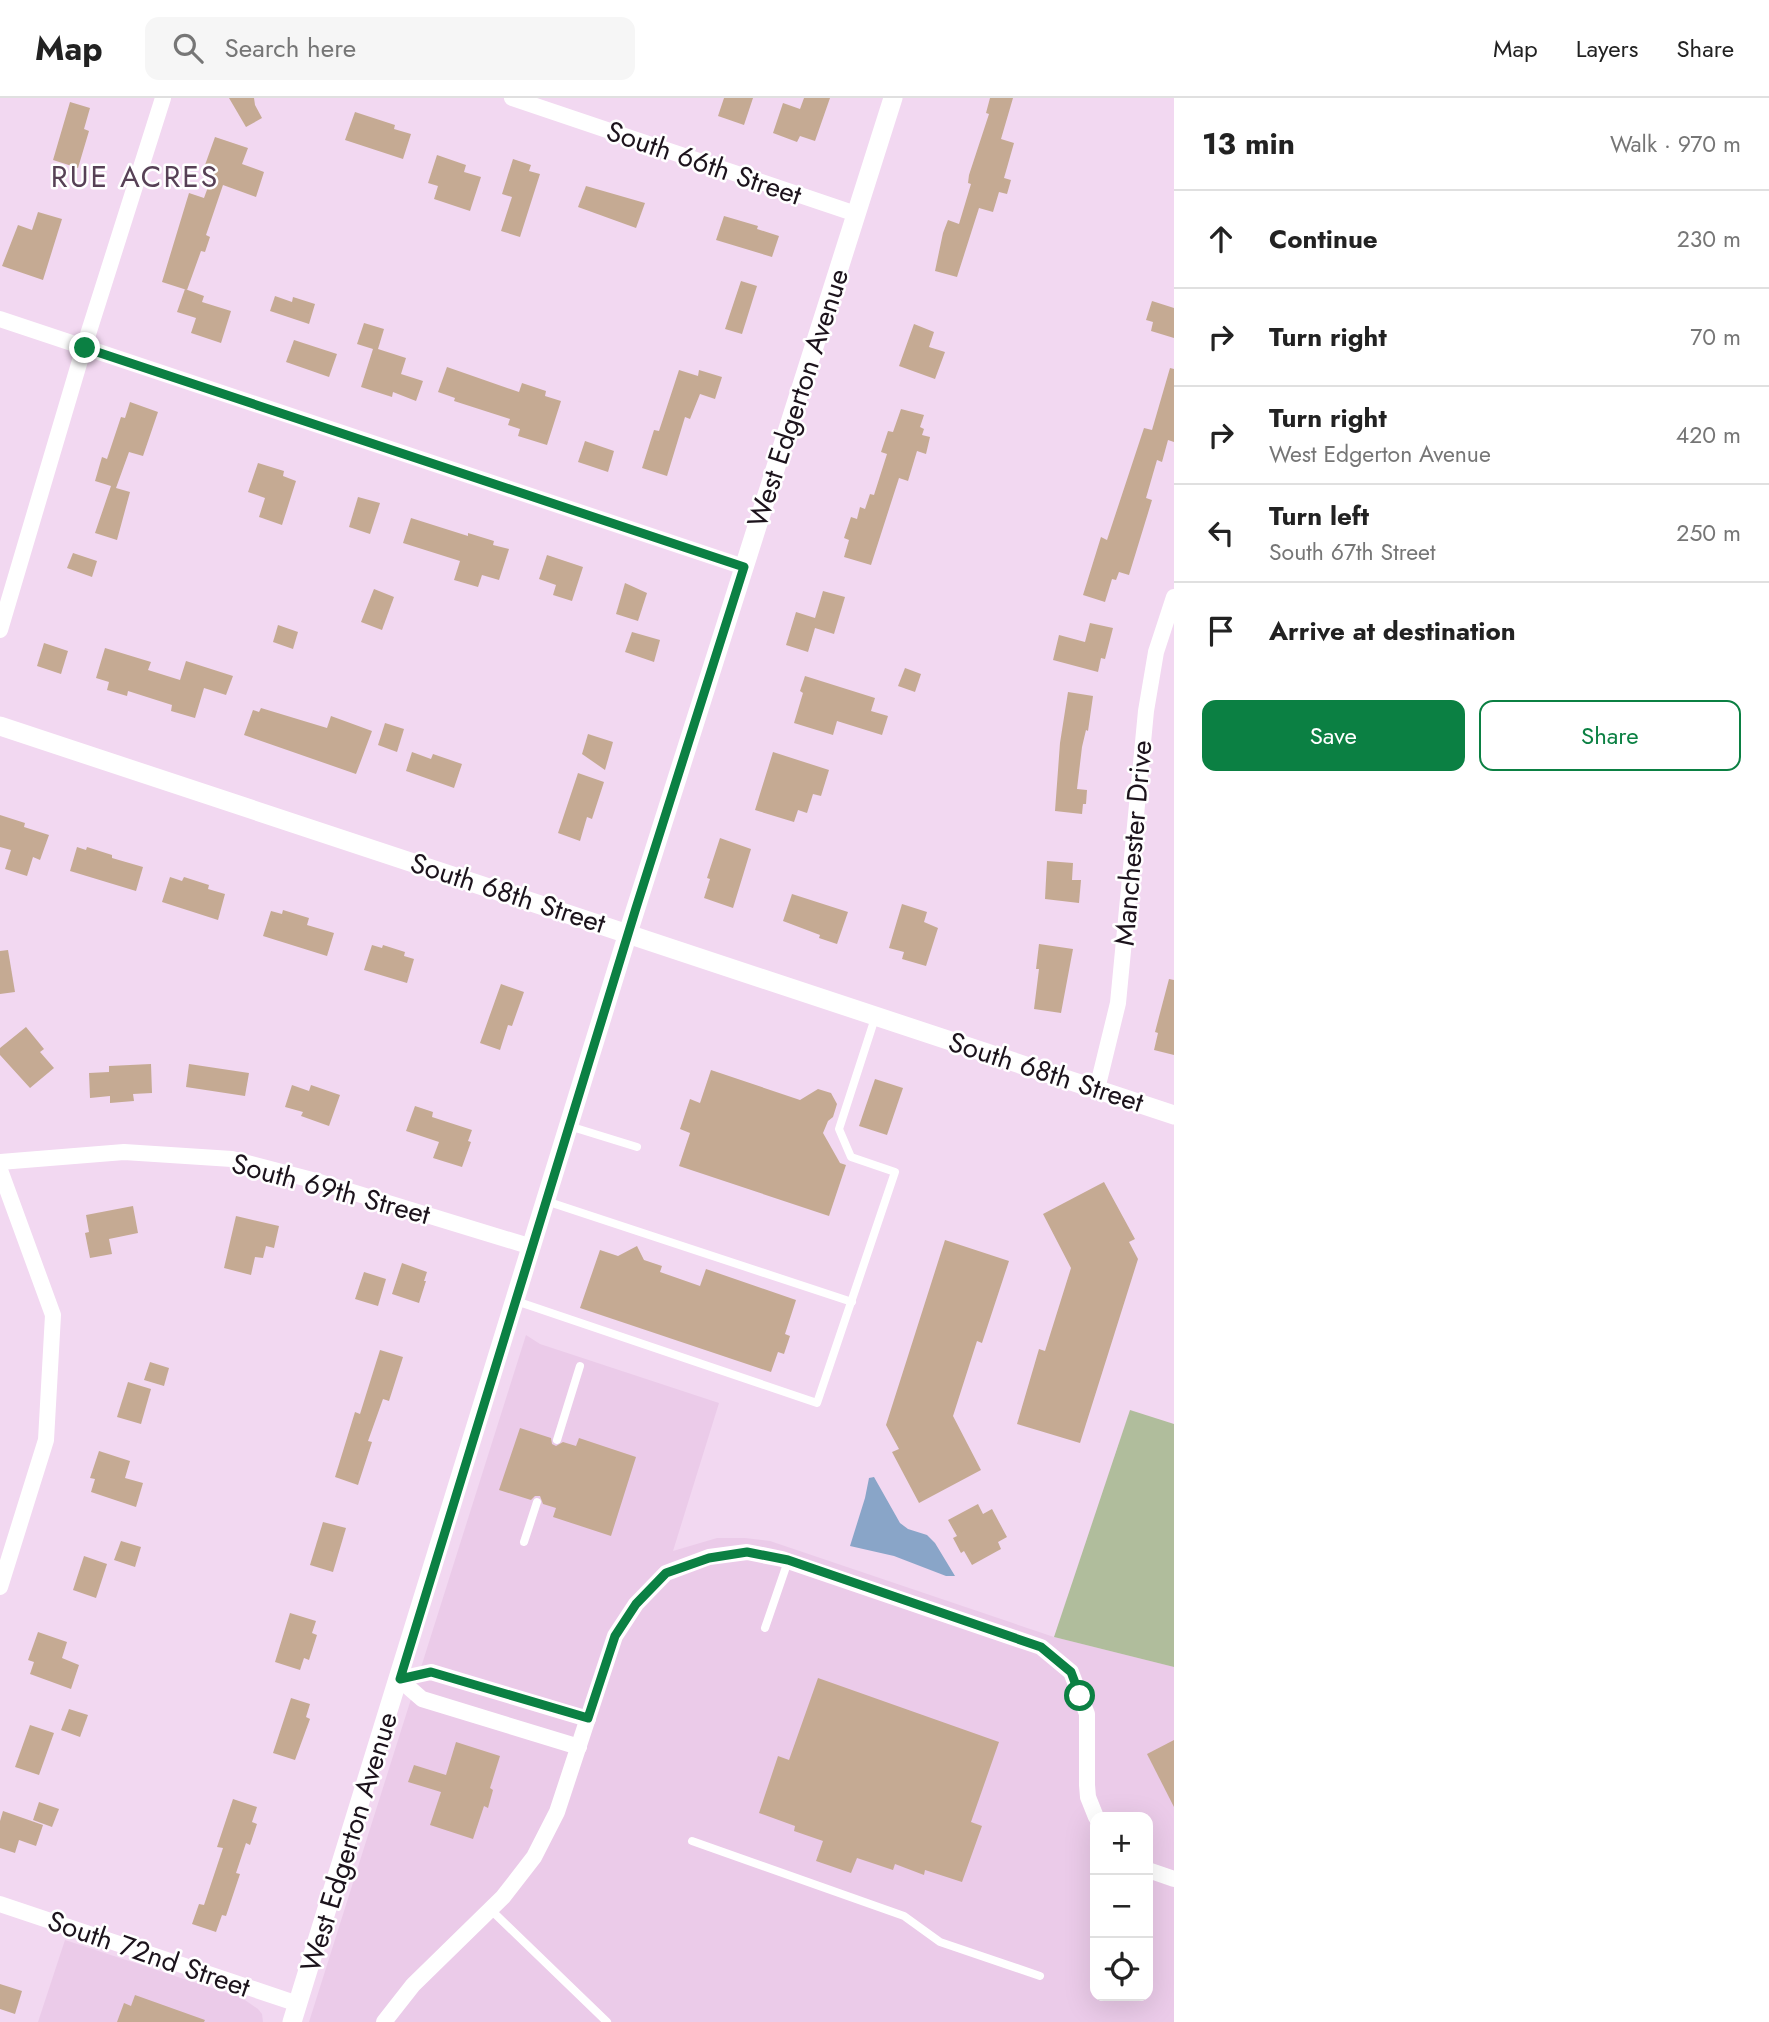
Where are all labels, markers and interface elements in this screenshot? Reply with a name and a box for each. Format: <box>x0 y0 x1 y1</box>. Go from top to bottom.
search box <box>145 17 635 80</box>
text: Map <box>35 25 103 72</box>
icon: search <box>169 29 207 67</box>
text: Search here <box>225 29 356 67</box>
text: Map <box>1493 31 1538 66</box>
text: Layers <box>1576 31 1638 66</box>
text: Share <box>1676 31 1734 66</box>
street label: South 66th Street <box>601 110 807 216</box>
text: 13 min <box>1202 122 1295 165</box>
text: Walk · 970 m <box>1610 127 1741 161</box>
district label: RUE ACRES <box>51 155 219 198</box>
icon: ahead <box>1202 220 1240 258</box>
text: Continue <box>1269 220 1378 258</box>
text: 230 m <box>1677 222 1741 256</box>
street label: West Edgerton Avenue <box>737 263 859 533</box>
icon: right <box>1202 318 1240 356</box>
text: Turn right <box>1269 318 1387 356</box>
text: 70 m <box>1690 320 1741 354</box>
route end <box>69 332 100 363</box>
text: Turn right <box>1269 399 1387 437</box>
icon: right <box>1202 416 1240 454</box>
text: 420 m <box>1676 418 1741 452</box>
text: West Edgerton Avenue <box>1269 437 1491 471</box>
text: Turn left <box>1269 497 1369 535</box>
icon: left <box>1202 514 1240 552</box>
text: 250 m <box>1676 516 1741 550</box>
text: South 67th Street <box>1269 535 1435 569</box>
icon: arrive <box>1202 612 1240 650</box>
text: Arrive at destination <box>1269 612 1516 650</box>
button: Save <box>1202 700 1465 771</box>
button: Share <box>1479 700 1741 771</box>
street label: Manchester Drive <box>1104 739 1162 947</box>
street label: South 68th Street <box>405 842 611 944</box>
street label: South 68th Street <box>943 1021 1149 1123</box>
street label: South 69th Street <box>227 1143 435 1235</box>
route start <box>1064 1680 1095 1711</box>
street label: West Edgerton Avenue <box>290 1707 408 1977</box>
map controls <box>1090 1812 1153 2001</box>
button: + <box>1090 1812 1153 1875</box>
button: − <box>1090 1875 1153 1938</box>
street label: South 72nd Street <box>42 1900 256 2008</box>
button: locate <box>1090 1938 1153 2001</box>

